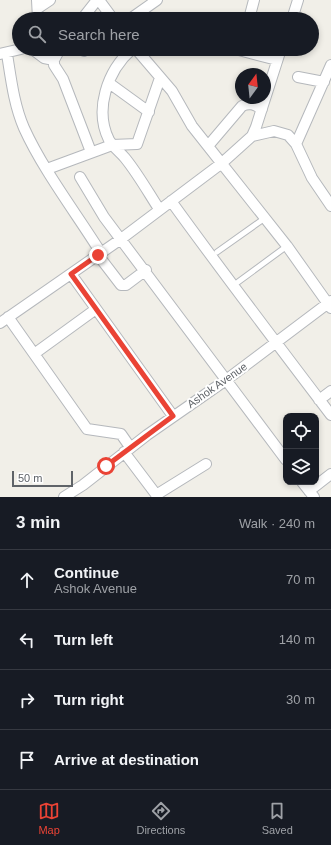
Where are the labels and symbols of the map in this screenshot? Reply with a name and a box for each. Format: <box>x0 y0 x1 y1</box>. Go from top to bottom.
north arrow <box>235 68 271 104</box>
route end <box>89 246 107 264</box>
street label: Ashok Avenue <box>185 360 249 410</box>
route start <box>97 457 115 475</box>
scale bar <box>12 469 73 488</box>

